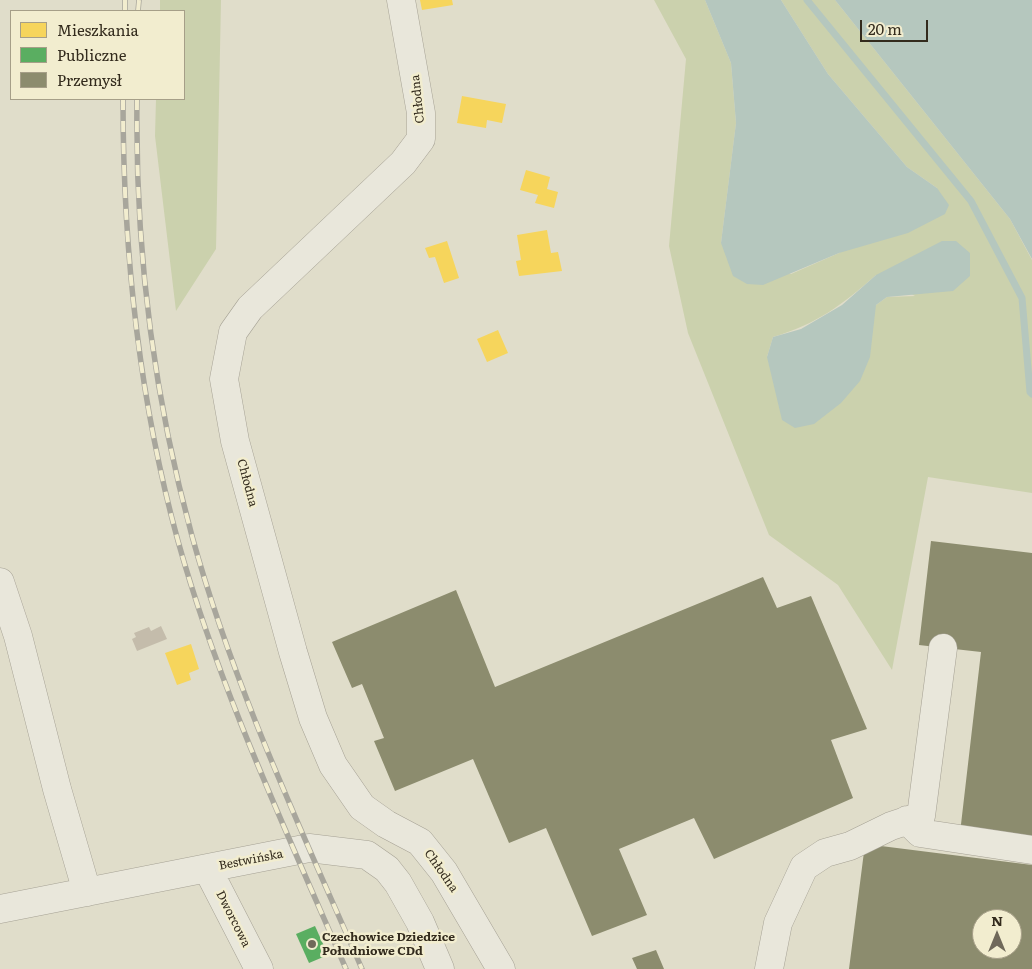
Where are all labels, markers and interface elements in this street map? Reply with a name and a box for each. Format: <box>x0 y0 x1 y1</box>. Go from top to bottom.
legend <box>10 10 185 100</box>
scale bar <box>862 10 930 42</box>
text: 20 m <box>868 17 902 40</box>
text: Mieszkania <box>57 18 139 41</box>
text: Publiczne <box>57 43 127 66</box>
text: Przemysł <box>57 68 122 91</box>
street label: Chłodna <box>408 74 428 124</box>
street label: Chłodna <box>234 458 260 508</box>
street label: Bestwińska <box>218 847 284 873</box>
street label: Chłodna <box>421 847 461 895</box>
street label: Dworcowa <box>213 888 253 950</box>
north arrow <box>972 909 1022 959</box>
text: N <box>991 910 1003 930</box>
place label: Czechowice Dziedzice Południowe CDd <box>322 930 455 958</box>
marker: Czechowice Dziedzice Południowe CDd <box>306 938 318 950</box>

